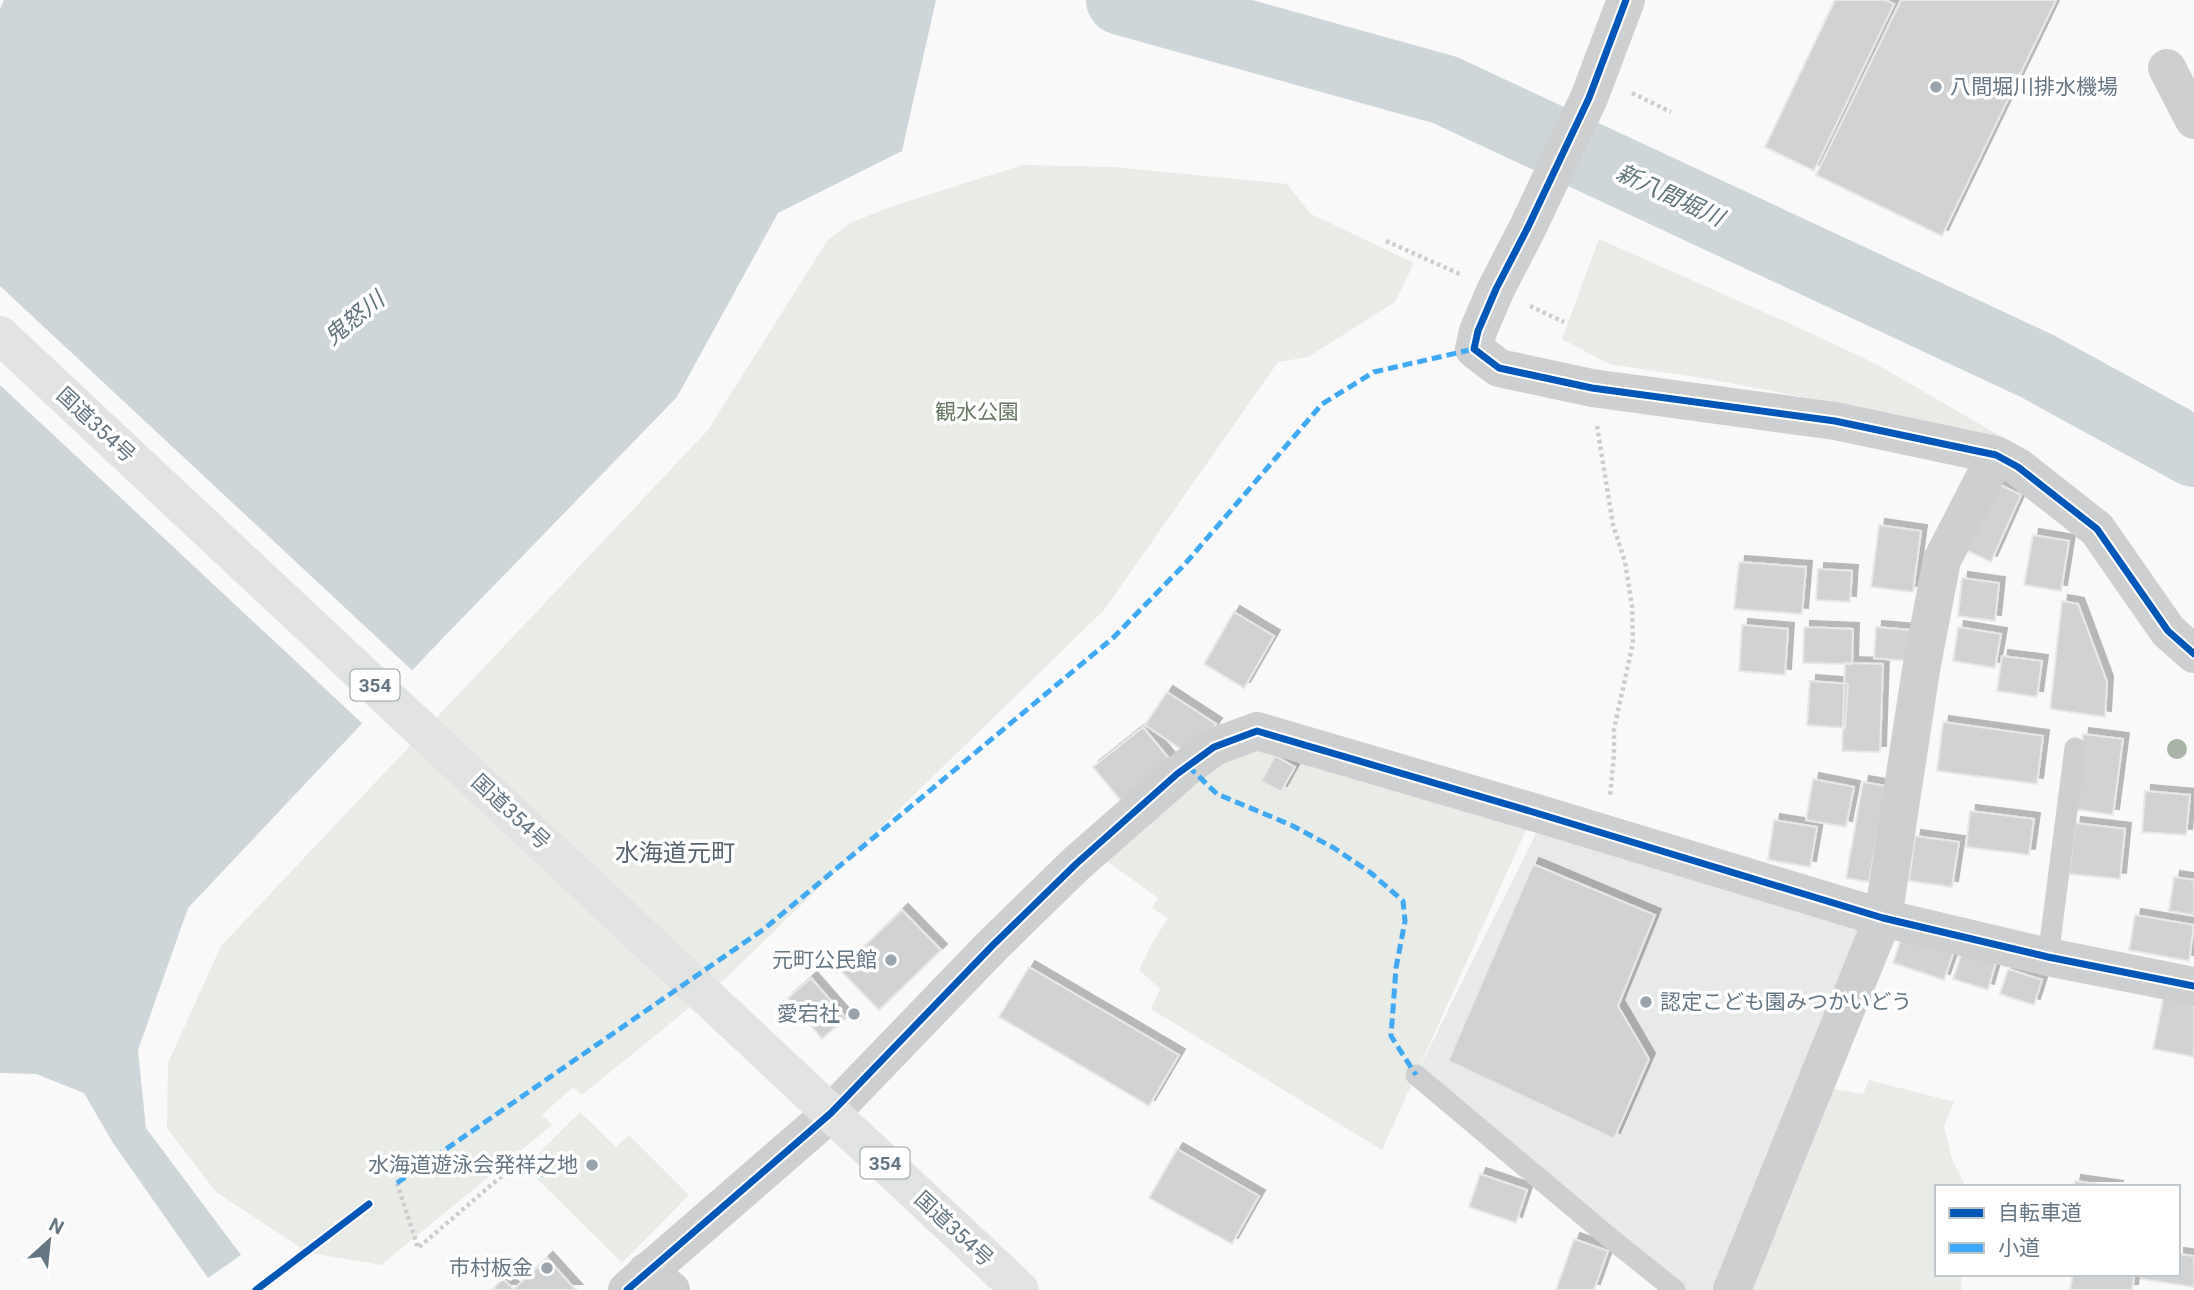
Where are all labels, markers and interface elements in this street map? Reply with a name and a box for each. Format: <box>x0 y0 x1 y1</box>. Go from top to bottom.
place label: 八間堀川排水機場 <box>1950 75 2118 99</box>
marker: 八間堀川排水機場 <box>1928 79 1944 95</box>
water label: 新八間堀川 <box>1612 159 1730 233</box>
water label: 鬼怒川 <box>319 284 392 351</box>
street label: 国道354号 <box>52 383 140 467</box>
park label: 観水公園 <box>935 400 1019 424</box>
road number: 354 <box>350 670 400 700</box>
street label: 国道354号 <box>467 770 555 854</box>
district label: 水海道元町 <box>615 839 735 867</box>
place label: 元町公民館 <box>772 948 877 972</box>
marker: 元町公民館 <box>883 952 899 968</box>
place label: 認定こども園みつかいどう <box>1660 990 1912 1014</box>
marker: 認定こども園みつかいどう <box>1638 994 1654 1010</box>
place label: 愛宕社 <box>777 1002 840 1026</box>
marker: 愛宕社 <box>846 1006 862 1022</box>
road number: 354 <box>860 1148 910 1178</box>
place label: 水海道遊泳会発祥之地 <box>368 1153 578 1177</box>
marker: 水海道遊泳会発祥之地 <box>584 1157 600 1173</box>
legend <box>1935 1185 2180 1276</box>
street label: 国道354号 <box>910 1187 998 1271</box>
text: 自転車道 <box>1998 1201 2082 1225</box>
north arrow <box>14 1206 84 1276</box>
text: N <box>45 1213 68 1240</box>
text: 小道 <box>1998 1236 2040 1260</box>
place label: 市村板金 <box>449 1256 533 1280</box>
marker: 市村板金 <box>539 1260 555 1276</box>

